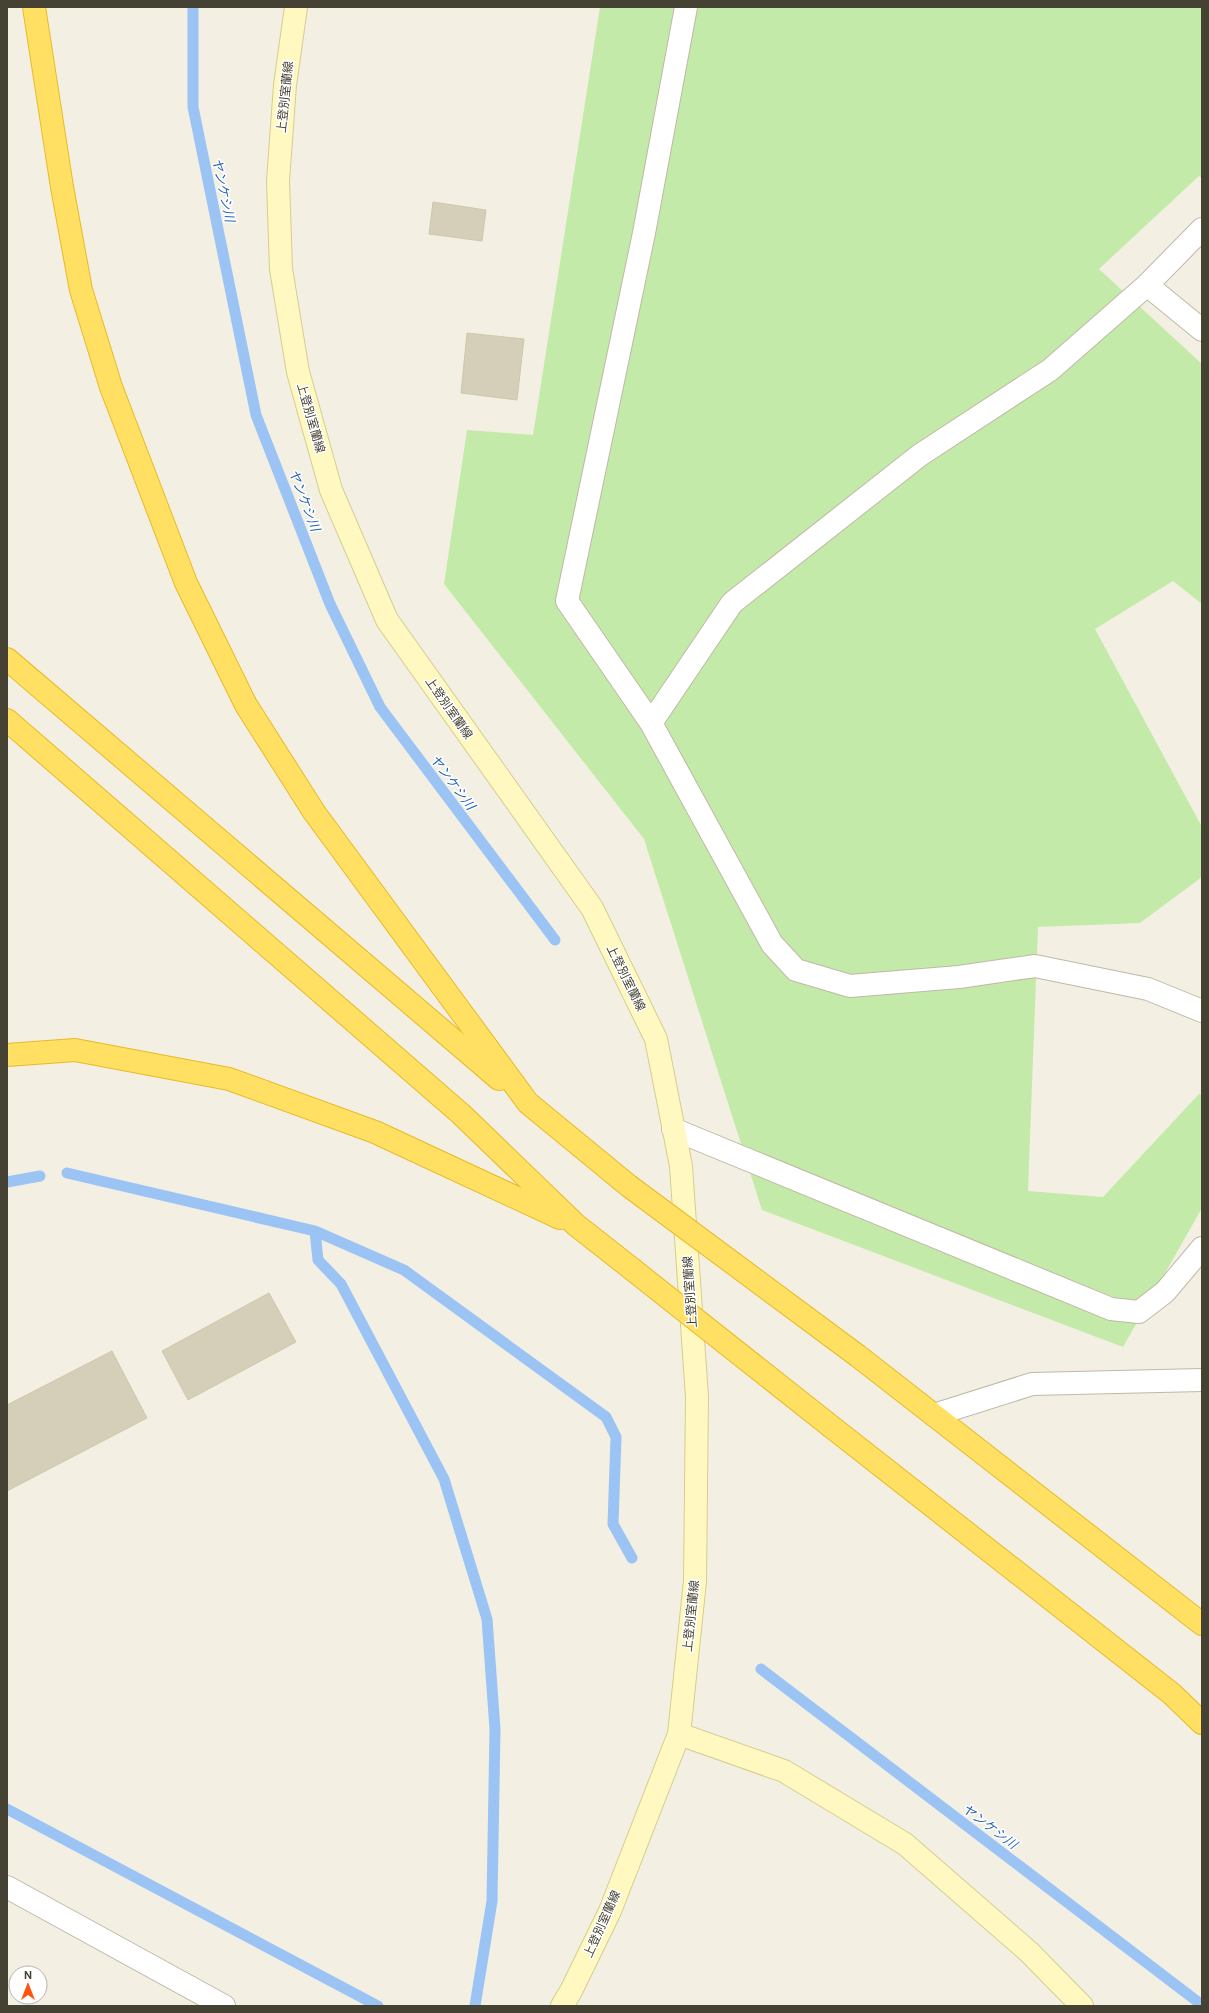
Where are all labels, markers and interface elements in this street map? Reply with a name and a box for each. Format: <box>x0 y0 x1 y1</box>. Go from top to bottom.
street label: 上登別室蘭線 <box>273 60 297 134</box>
water label: ヤンケシ川 <box>208 157 239 226</box>
street label: 上登別室蘭線 <box>293 381 329 455</box>
water label: ヤンケシ川 <box>285 467 325 535</box>
street label: 上登別室蘭線 <box>422 674 476 742</box>
water label: ヤンケシ川 <box>426 751 480 815</box>
street label: 上登別室蘭線 <box>603 942 649 1014</box>
street label: 上登別室蘭線 <box>680 1256 700 1328</box>
street label: 上登別室蘭線 <box>679 1579 703 1653</box>
water label: ヤンケシ川 <box>959 1800 1022 1854</box>
street label: 上登別室蘭線 <box>580 1888 624 1960</box>
north arrow <box>8 1965 48 2005</box>
text: N <box>24 1968 32 1982</box>

